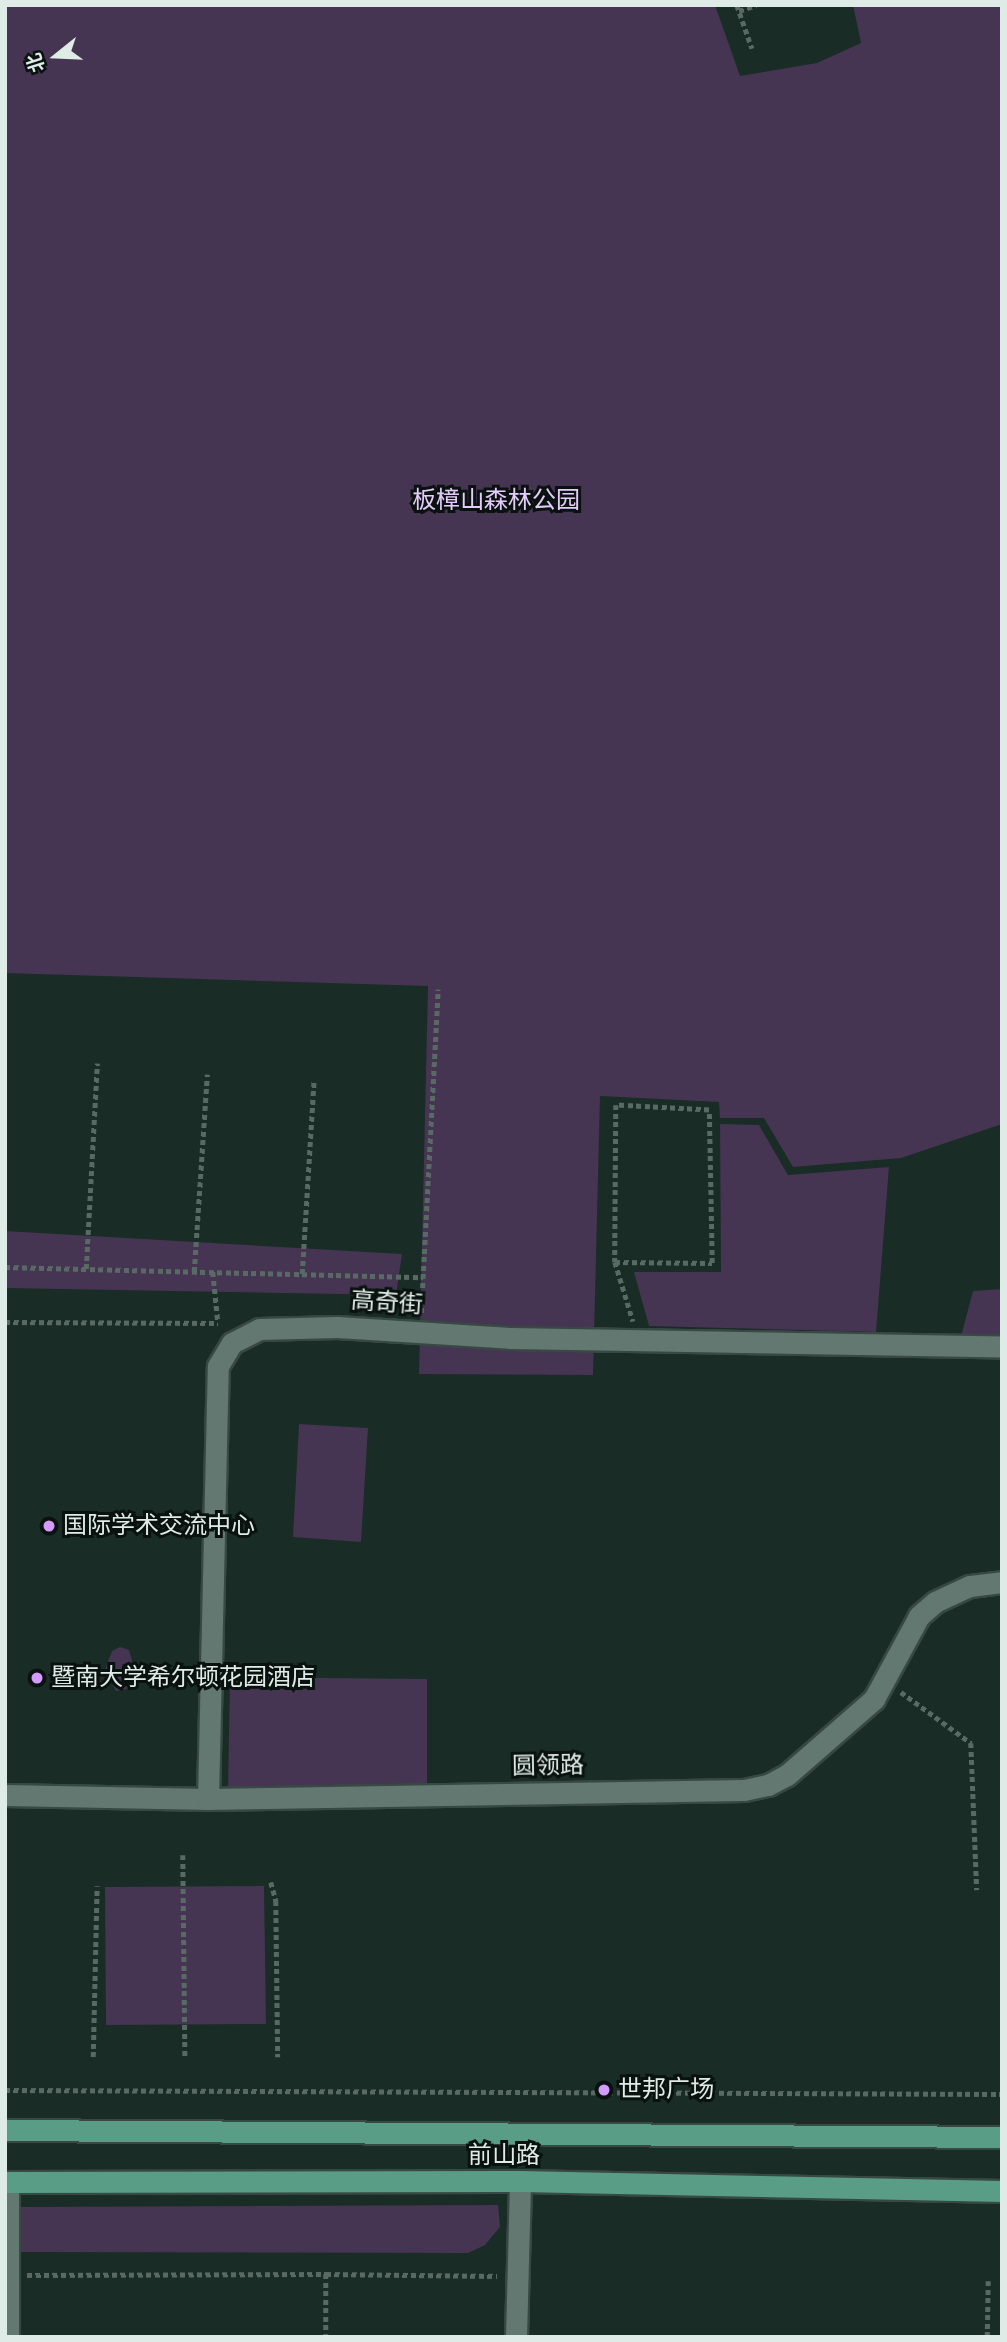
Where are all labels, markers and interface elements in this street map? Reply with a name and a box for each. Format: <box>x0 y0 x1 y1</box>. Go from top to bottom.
north arrow <box>21 21 91 91</box>
text: 北 <box>22 50 49 75</box>
park label: 板樟山森林公园 <box>412 487 580 515</box>
street label: 高奇街 <box>350 1286 424 1320</box>
place label: 国际学术交流中心 <box>63 1512 255 1540</box>
marker: 国际学术交流中心 <box>41 1518 57 1534</box>
place label: 暨南大学希尔顿花园酒店 <box>51 1664 315 1692</box>
marker: 暨南大学希尔顿花园酒店 <box>29 1670 45 1686</box>
street label: 圆领路 <box>512 1751 584 1781</box>
place label: 世邦广场 <box>618 2076 714 2104</box>
marker: 世邦广场 <box>596 2082 612 2098</box>
street label: 前山路 <box>468 2142 540 2170</box>

